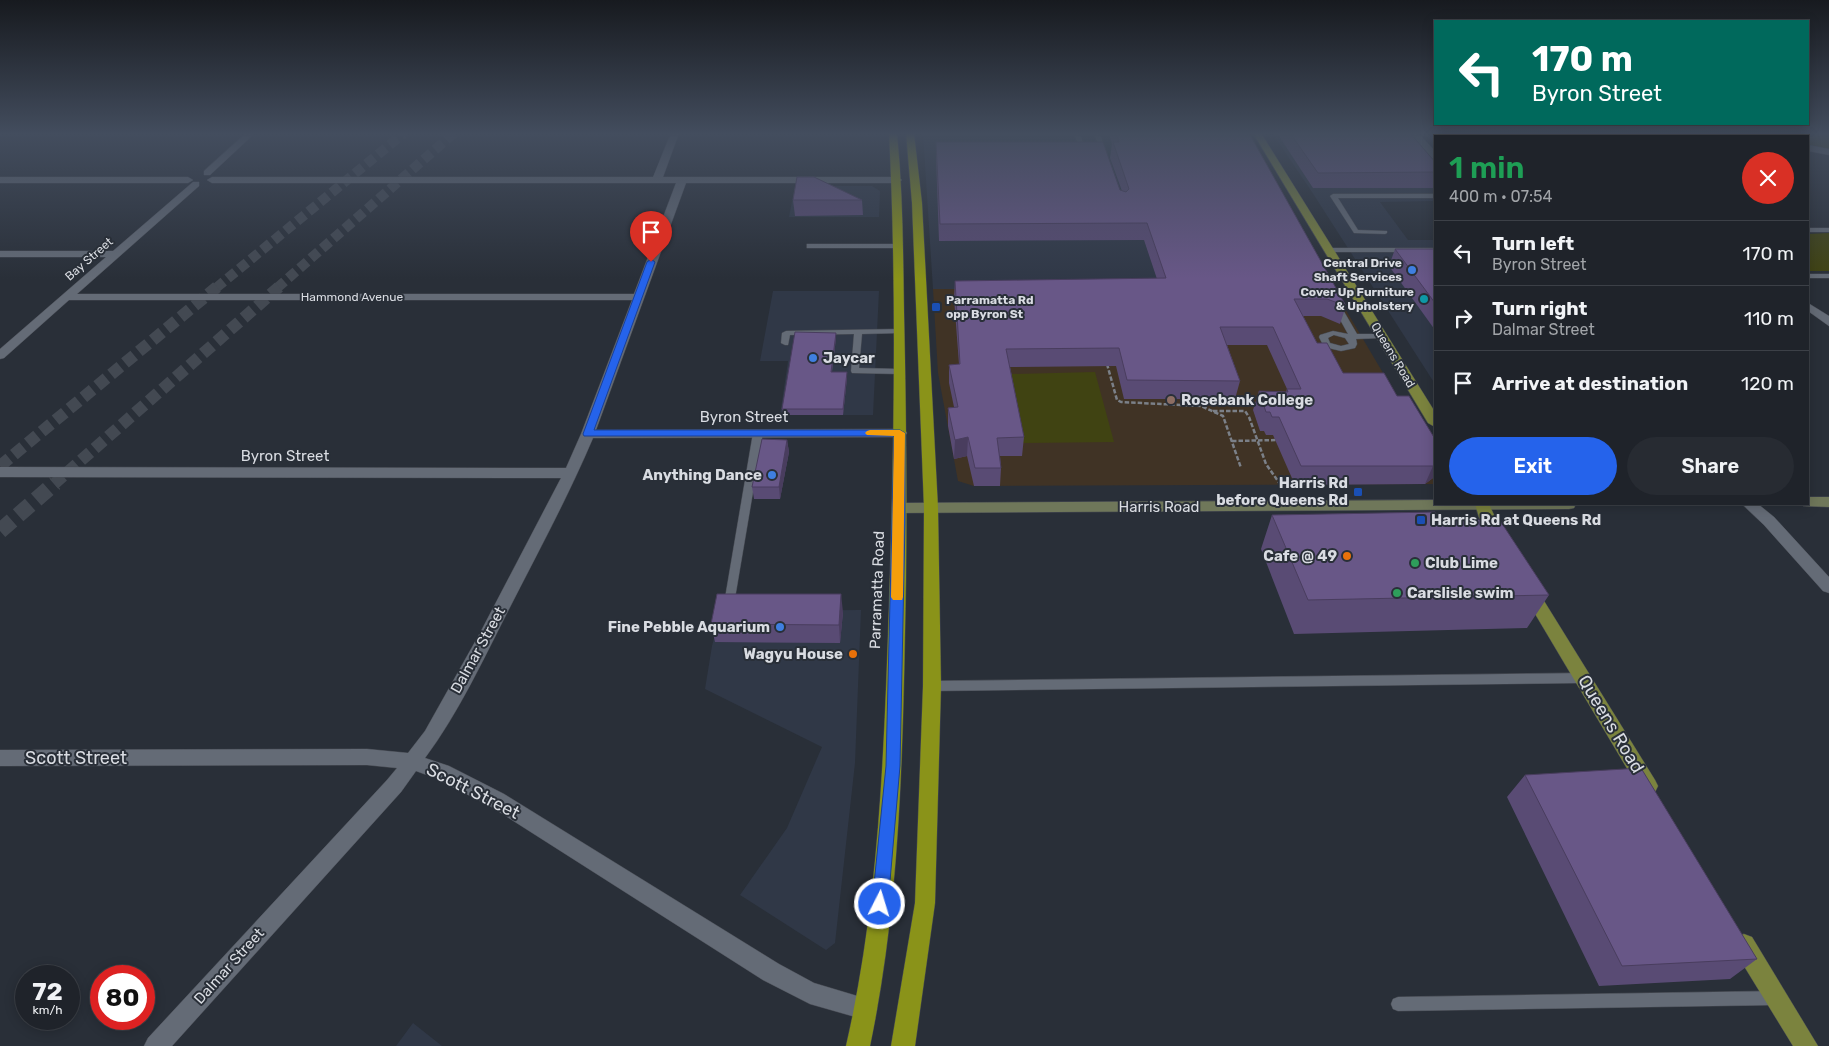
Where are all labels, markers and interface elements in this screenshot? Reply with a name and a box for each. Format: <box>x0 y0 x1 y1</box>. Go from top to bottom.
text: 170 m <box>1532 38 1633 80</box>
icon: left <box>1449 40 1514 105</box>
text: Byron Street <box>1532 80 1662 107</box>
text: 1 min <box>1449 150 1524 186</box>
button: close <box>1742 152 1794 204</box>
text: 400 m · 07:54 <box>1449 187 1552 206</box>
pin <box>630 211 672 262</box>
icon: arrive <box>637 218 665 246</box>
text: Turn left <box>1492 232 1574 255</box>
street label: Bay Street <box>62 234 116 283</box>
icon: left <box>1449 239 1477 267</box>
text: 170 m <box>1743 242 1794 265</box>
text: Byron Street <box>1492 255 1587 274</box>
place label: Central Drive Shaft Services <box>1314 256 1402 284</box>
marker: Central Drive Shaft Services <box>1406 264 1418 276</box>
place label: Cover Up Furniture & Upholstery <box>1300 285 1414 313</box>
street label: Hammond Avenue <box>301 290 404 304</box>
place label: Parramatta Rd opp Byron St <box>946 293 1034 321</box>
marker: Cover Up Furniture & Upholstery <box>1418 293 1430 305</box>
text: Turn right <box>1492 297 1587 320</box>
marker: Parramatta Rd opp Byron St <box>930 301 942 313</box>
icon: right <box>1449 304 1477 332</box>
text: 110 m <box>1744 307 1794 330</box>
street label: Queens Road <box>1368 320 1418 390</box>
text: Dalmar Street <box>1492 320 1595 339</box>
place label: Jaycar <box>823 349 875 367</box>
marker: Jaycar <box>807 352 819 364</box>
icon: arrive <box>1449 369 1477 397</box>
text: Arrive at destination <box>1492 372 1688 395</box>
text: 120 m <box>1741 372 1794 395</box>
place label: Rosebank College <box>1181 391 1313 409</box>
marker: Rosebank College <box>1165 394 1177 406</box>
street label: Byron Street <box>700 408 788 426</box>
button: Exit <box>1449 437 1617 495</box>
button: Share <box>1627 437 1794 495</box>
street label: Byron Street <box>241 447 329 465</box>
place label: Anything Dance <box>643 466 762 484</box>
marker: Anything Dance <box>766 469 778 481</box>
place label: Harris Rd before Queens Rd <box>1216 474 1348 509</box>
marker: Harris Rd before Queens Rd <box>1352 486 1364 498</box>
street label: Harris Road <box>1119 498 1199 516</box>
place label: Harris Rd at Queens Rd <box>1431 511 1601 529</box>
marker: Harris Rd at Queens Rd <box>1415 514 1427 526</box>
street label: Parramatta Road <box>866 531 888 649</box>
place label: Cafe @ 49 <box>1263 547 1337 565</box>
marker: Cafe @ 49 <box>1341 550 1353 562</box>
place label: Club Lime <box>1425 554 1498 572</box>
marker: Club Lime <box>1409 557 1421 569</box>
place label: Carslisle swim <box>1407 584 1513 602</box>
marker: Carslisle swim <box>1391 587 1403 599</box>
street label: Dalmar Street <box>447 603 509 696</box>
place label: Fine Pebble Aquarium <box>608 618 770 636</box>
marker: Fine Pebble Aquarium <box>774 621 786 633</box>
place label: Wagyu House <box>744 645 843 663</box>
marker: Wagyu House <box>847 648 859 660</box>
street label: Queens Road <box>1573 671 1649 777</box>
street label: Scott Street <box>25 747 127 769</box>
street label: Scott Street <box>423 758 523 824</box>
position arrow <box>853 877 905 929</box>
street label: Dalmar Street <box>190 924 268 1008</box>
speed limit sign: 80 <box>90 965 155 1030</box>
text: 72 <box>32 977 63 1006</box>
text: km/h <box>33 1003 62 1017</box>

